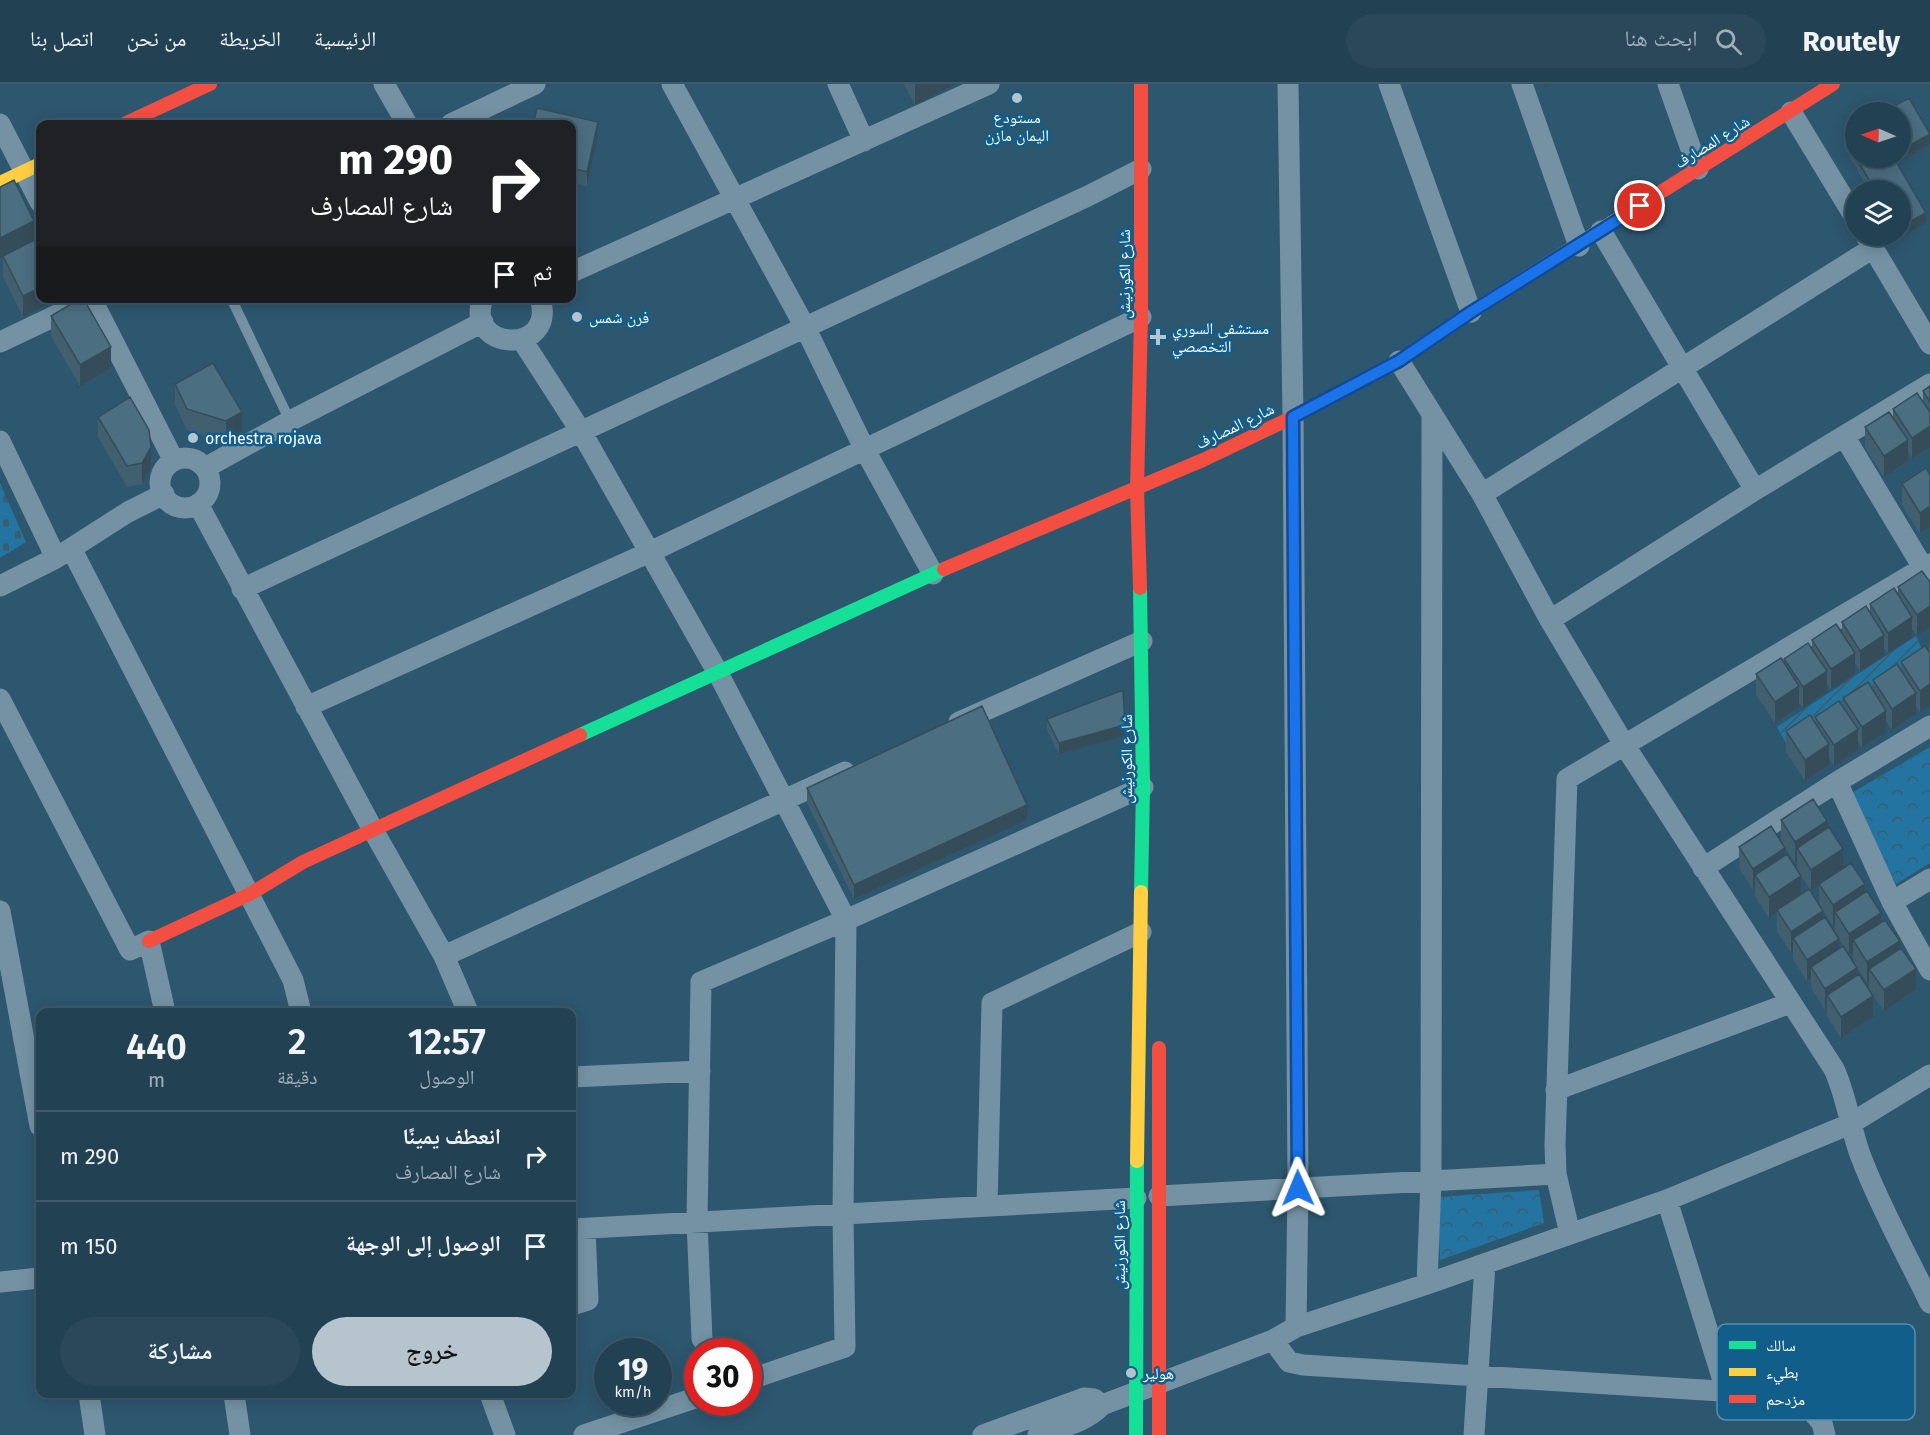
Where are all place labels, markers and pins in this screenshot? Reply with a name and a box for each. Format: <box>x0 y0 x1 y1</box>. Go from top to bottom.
marker: مستودع اليمان مازن <box>1010 91 1024 105</box>
place label: مستودع اليمان مازن <box>985 108 1049 146</box>
pin <box>1614 180 1665 231</box>
place label: فرن شمس <box>589 308 649 328</box>
marker: فرن شمس <box>570 310 584 324</box>
place label: مستشفى السوري التخصصي <box>1172 319 1269 359</box>
marker: مستشفى السوري التخصصي <box>1149 328 1167 346</box>
place label: orchestra rojava <box>205 429 322 448</box>
marker: orchestra rojava <box>186 431 200 445</box>
place label: هولير <box>1142 1364 1174 1383</box>
marker: هولير <box>1124 1366 1138 1380</box>

